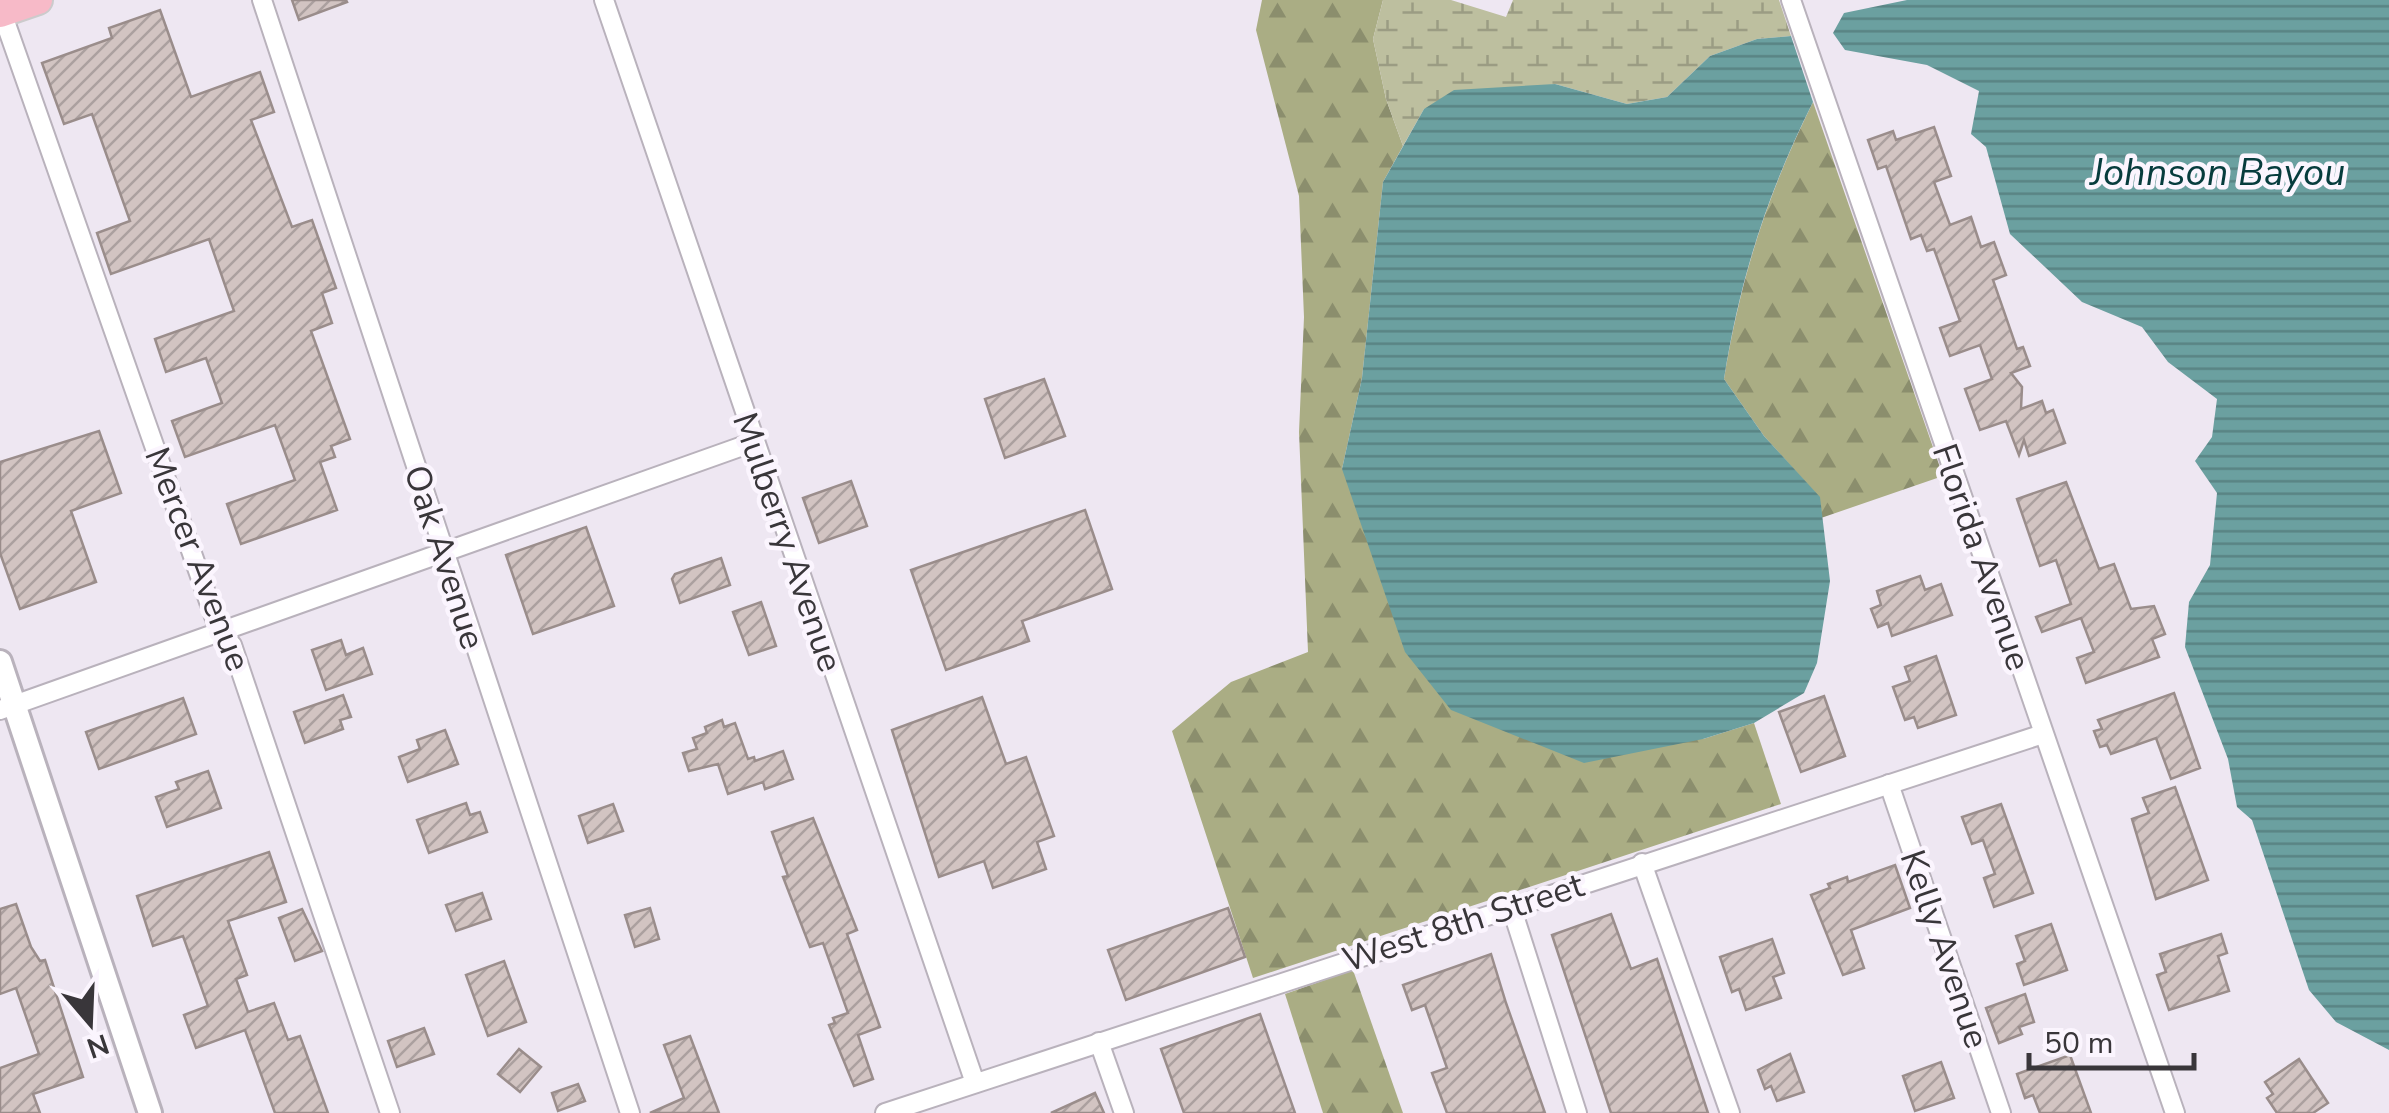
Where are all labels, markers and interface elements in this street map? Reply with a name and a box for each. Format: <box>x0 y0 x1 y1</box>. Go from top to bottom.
water label: Johnson Bayou <box>2089 147 2345 198</box>
street label: Mulberry Avenue <box>721 406 854 678</box>
street label: Florida Avenue <box>1921 438 2042 677</box>
street label: Mercer Avenue <box>133 441 262 678</box>
street label: Oak Avenue <box>393 459 496 655</box>
street label: Kelly Avenue <box>1889 844 2000 1054</box>
street label: West 8th Street <box>1337 861 1590 984</box>
north arrow <box>40 973 140 1073</box>
scale bar <box>2029 1008 2194 1070</box>
text: 50 m <box>2044 1023 2113 1064</box>
text: N <box>82 1024 114 1067</box>

